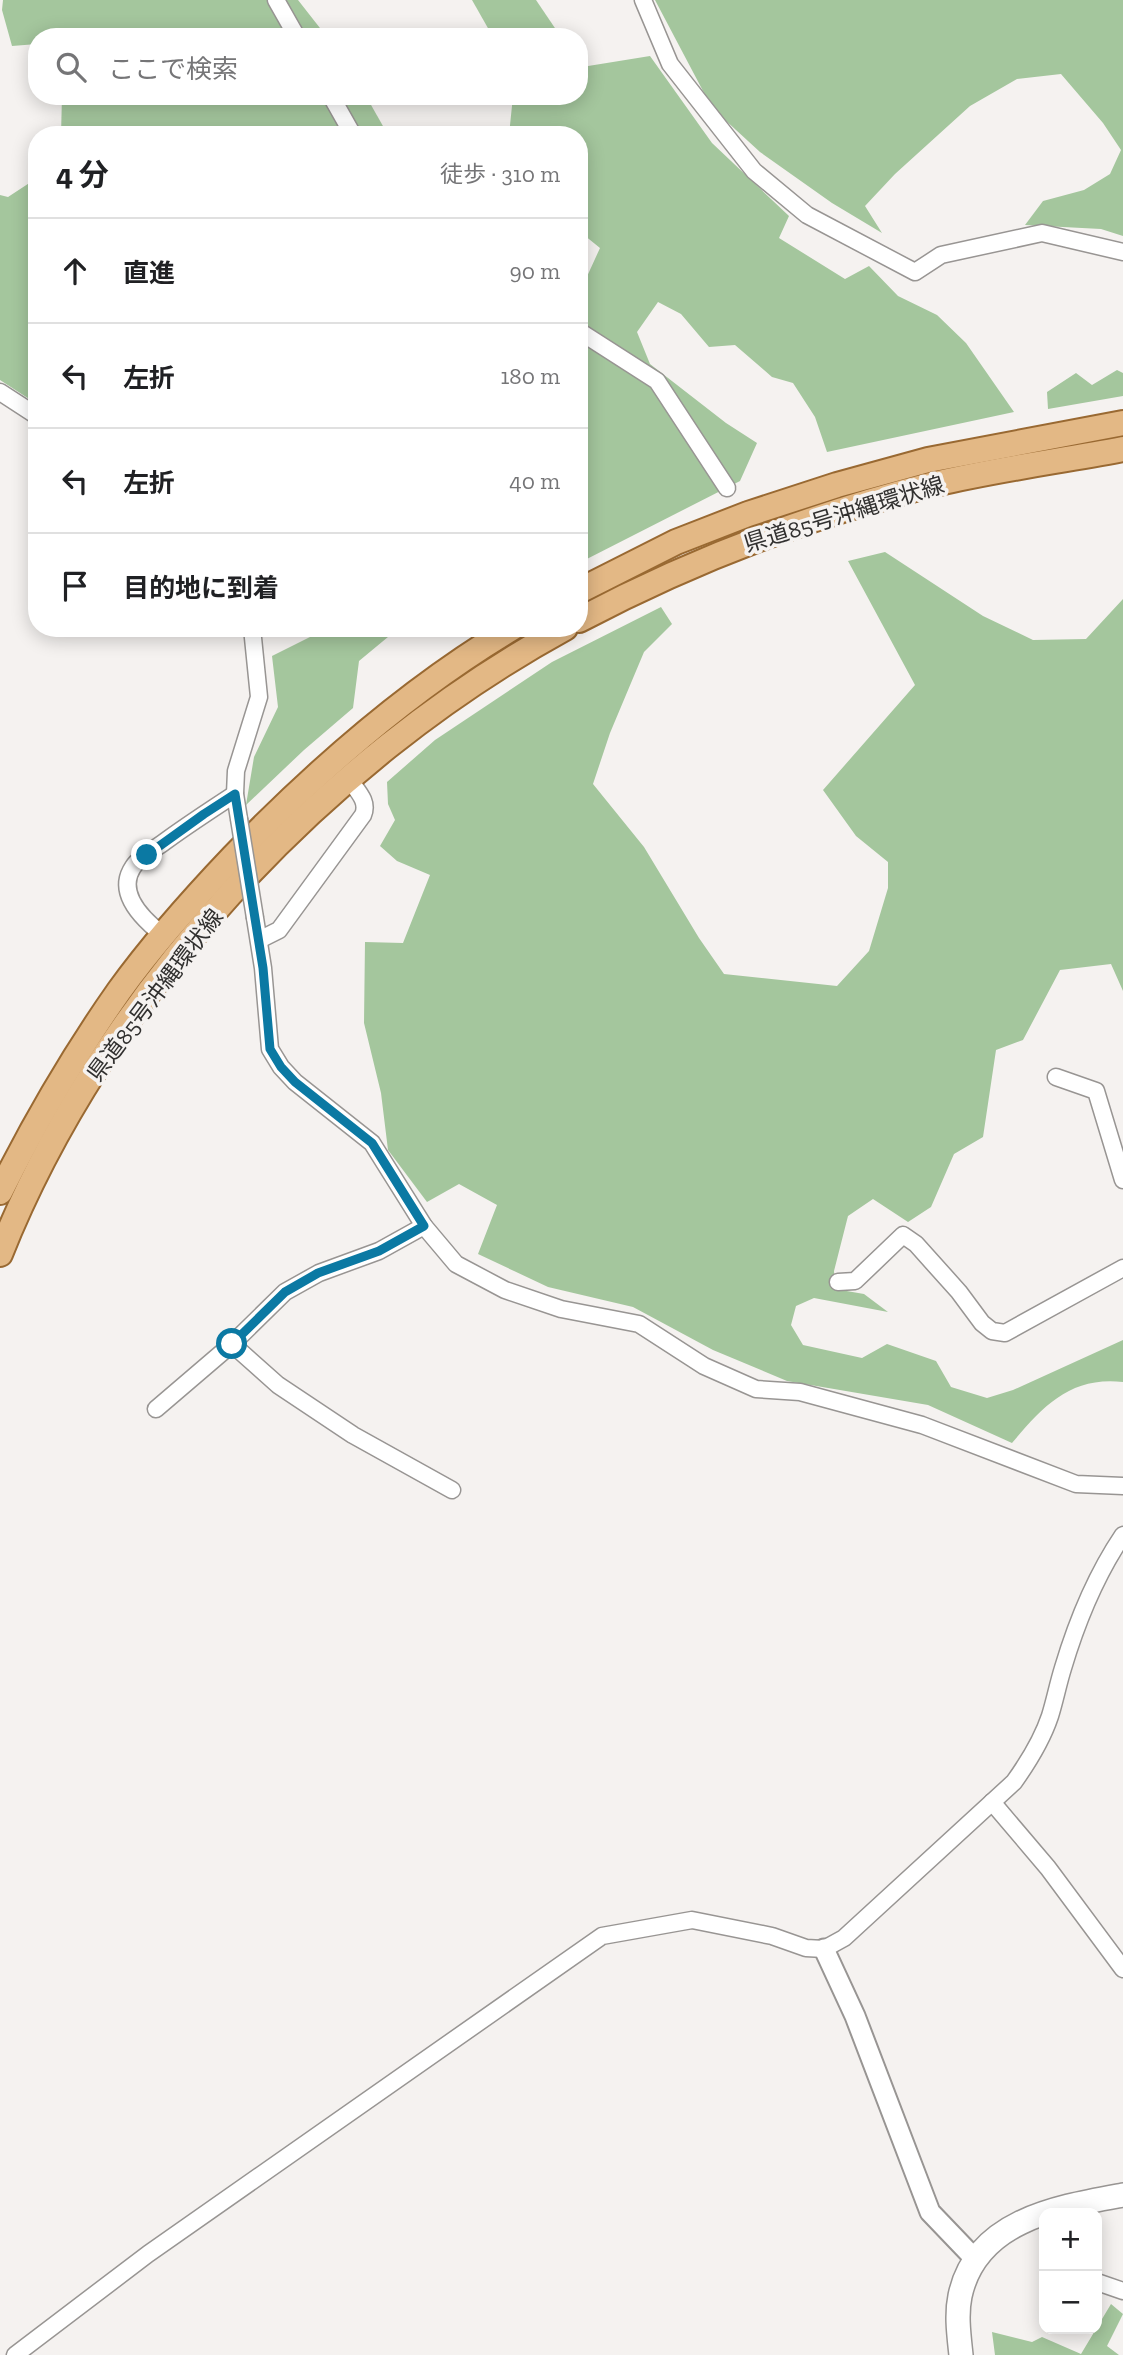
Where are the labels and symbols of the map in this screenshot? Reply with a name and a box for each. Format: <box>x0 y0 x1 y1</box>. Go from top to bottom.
street label: 県道85号沖縄環状線 <box>740 470 948 558</box>
route end <box>131 839 162 870</box>
street label: 県道85号沖縄環状線 <box>81 903 229 1087</box>
route start <box>216 1328 247 1359</box>

